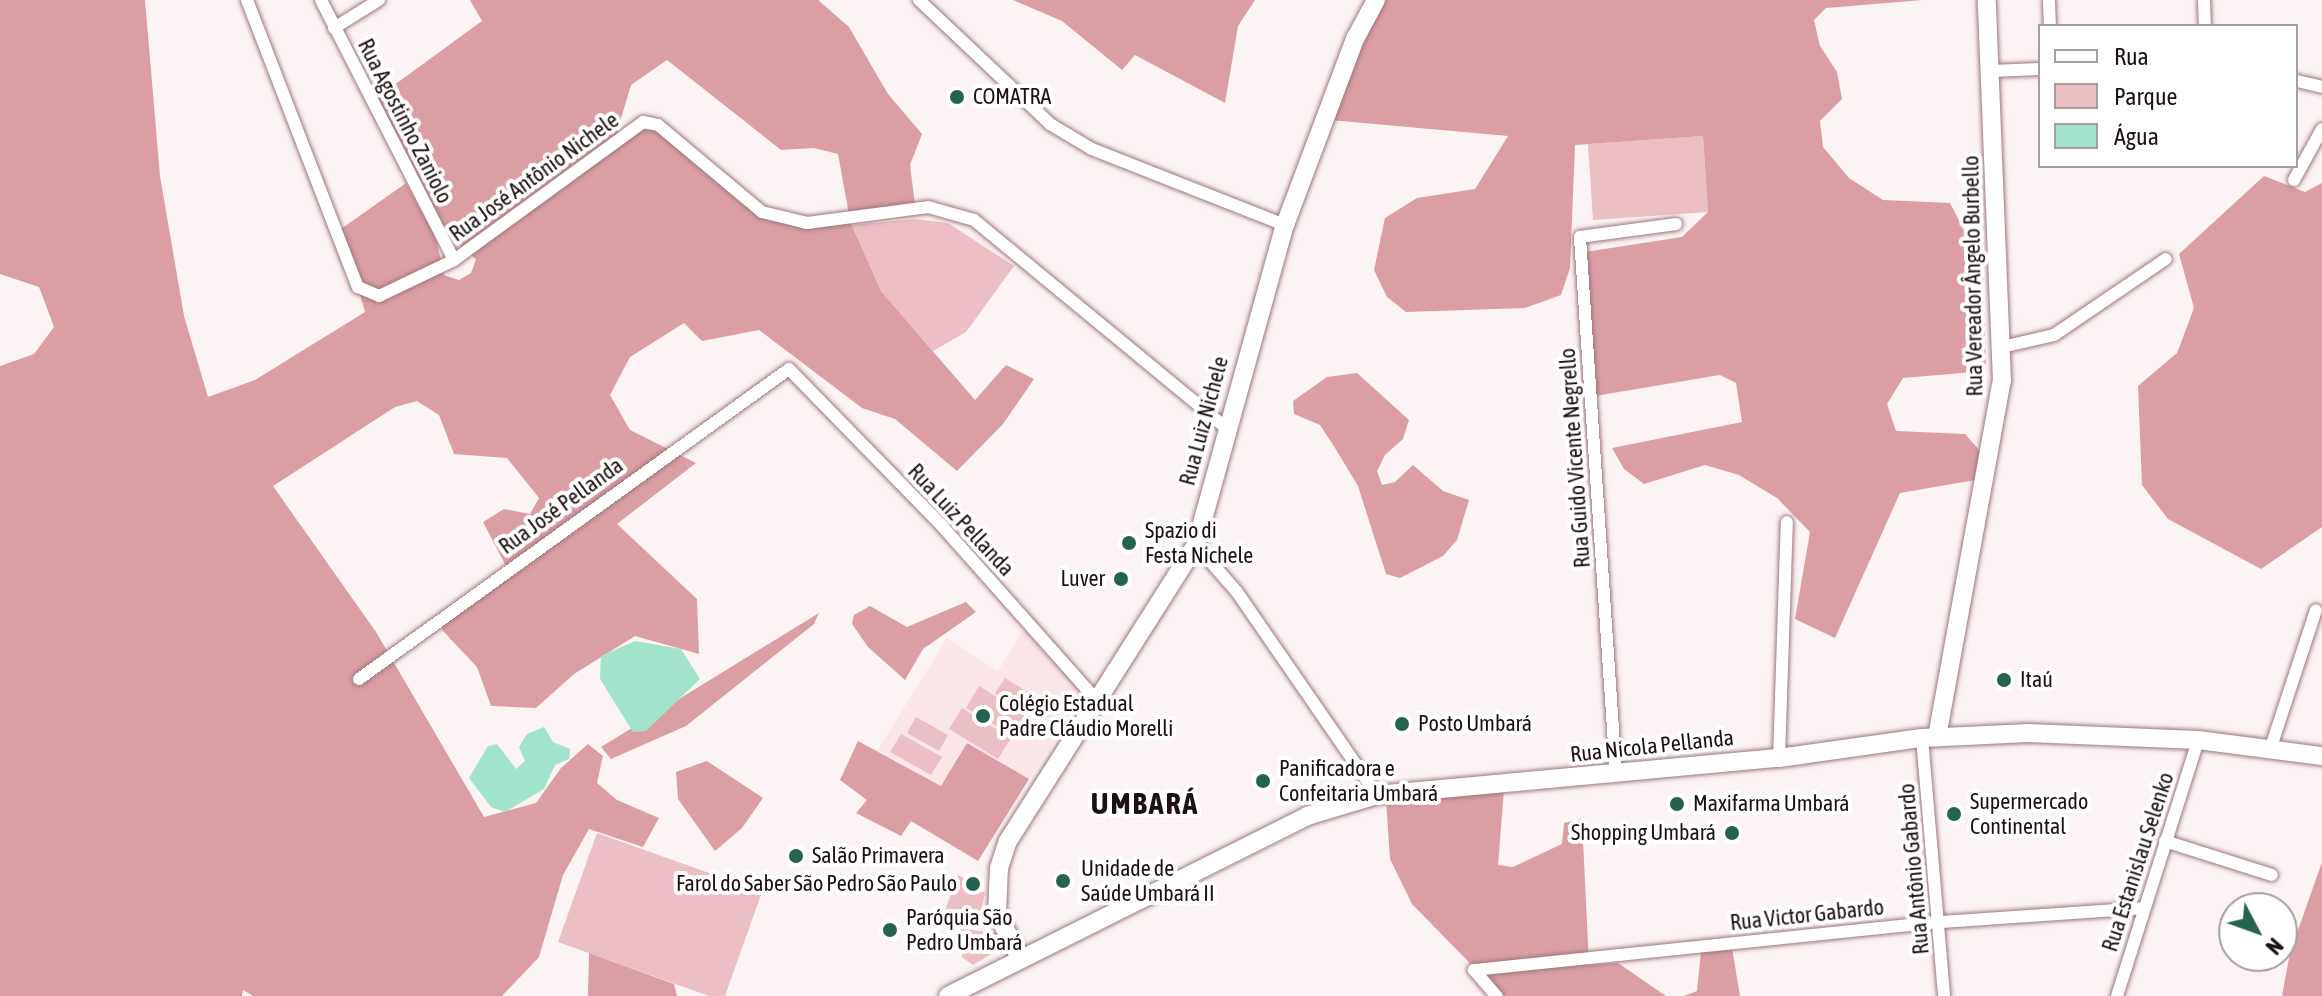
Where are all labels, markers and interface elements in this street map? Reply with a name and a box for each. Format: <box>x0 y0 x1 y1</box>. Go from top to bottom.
legend <box>2038 24 2298 168</box>
street label: Rua Agostinho Zaniolo <box>352 34 458 208</box>
text: Rua <box>2114 43 2149 70</box>
text: Parque <box>2114 83 2177 110</box>
place label: COMATRA <box>973 84 1051 110</box>
marker: COMATRA <box>948 88 966 106</box>
street label: Rua José Antônio Nichele <box>444 107 624 247</box>
text: Água <box>2114 123 2159 150</box>
street label: Rua Vereador Ângelo Burbello <box>1958 155 1988 397</box>
street label: Rua Guido Vicente Negrello <box>1554 347 1596 569</box>
street label: Rua Luiz Nichele <box>1174 354 1234 488</box>
street label: Rua José Pellanda <box>494 452 628 560</box>
street label: Rua Luiz Pellanda <box>902 458 1020 582</box>
place label: Spazio di Festa Nichele <box>1145 517 1253 568</box>
marker: Spazio di Festa Nichele <box>1120 534 1138 552</box>
place label: Luver <box>1061 566 1105 592</box>
marker: Luver <box>1112 570 1130 588</box>
place label: Itaú <box>2020 667 2053 693</box>
marker: Itaú <box>1995 671 2013 689</box>
place label: Colégio Estadual Padre Cláudio Morelli <box>999 690 1173 742</box>
marker: Colégio Estadual Padre Cláudio Morelli <box>974 707 992 725</box>
place label: Posto Umbará <box>1418 711 1532 737</box>
marker: Posto Umbará <box>1393 715 1411 733</box>
street label: Rua Nicola Pellanda <box>1569 724 1735 768</box>
place label: Panificadora e Confeitaria Umbará <box>1279 755 1438 806</box>
street label: Rua Estanislau Selenko <box>2097 769 2179 955</box>
marker: Panificadora e Confeitaria Umbará <box>1254 772 1272 790</box>
street label: Rua Antônio Gabardo <box>1893 782 1935 956</box>
district label: UMBARÁ <box>1091 785 1199 821</box>
place label: Supermercado Continental <box>1970 788 2088 840</box>
place label: Maxifarma Umbará <box>1693 791 1850 817</box>
marker: Maxifarma Umbará <box>1668 795 1686 813</box>
marker: Supermercado Continental <box>1945 805 1963 823</box>
place label: Shopping Umbará <box>1571 820 1716 846</box>
marker: Shopping Umbará <box>1723 824 1741 842</box>
place label: Salão Primavera <box>812 843 944 869</box>
marker: Salão Primavera <box>787 847 805 865</box>
place label: Unidade de Saúde Umbará II <box>1081 855 1215 906</box>
marker: Unidade de Saúde Umbará II <box>1052 870 1074 892</box>
place label: Farol do Saber São Pedro São Paulo <box>676 871 957 897</box>
marker: Farol do Saber São Pedro São Paulo <box>964 875 982 893</box>
north arrow <box>2218 892 2298 972</box>
street label: Rua Victor Gabardo <box>1729 894 1885 936</box>
place label: Paróquia São Pedro Umbará <box>906 904 1022 956</box>
marker: Paróquia São Pedro Umbará <box>881 921 899 939</box>
text: N <box>2261 933 2289 960</box>

